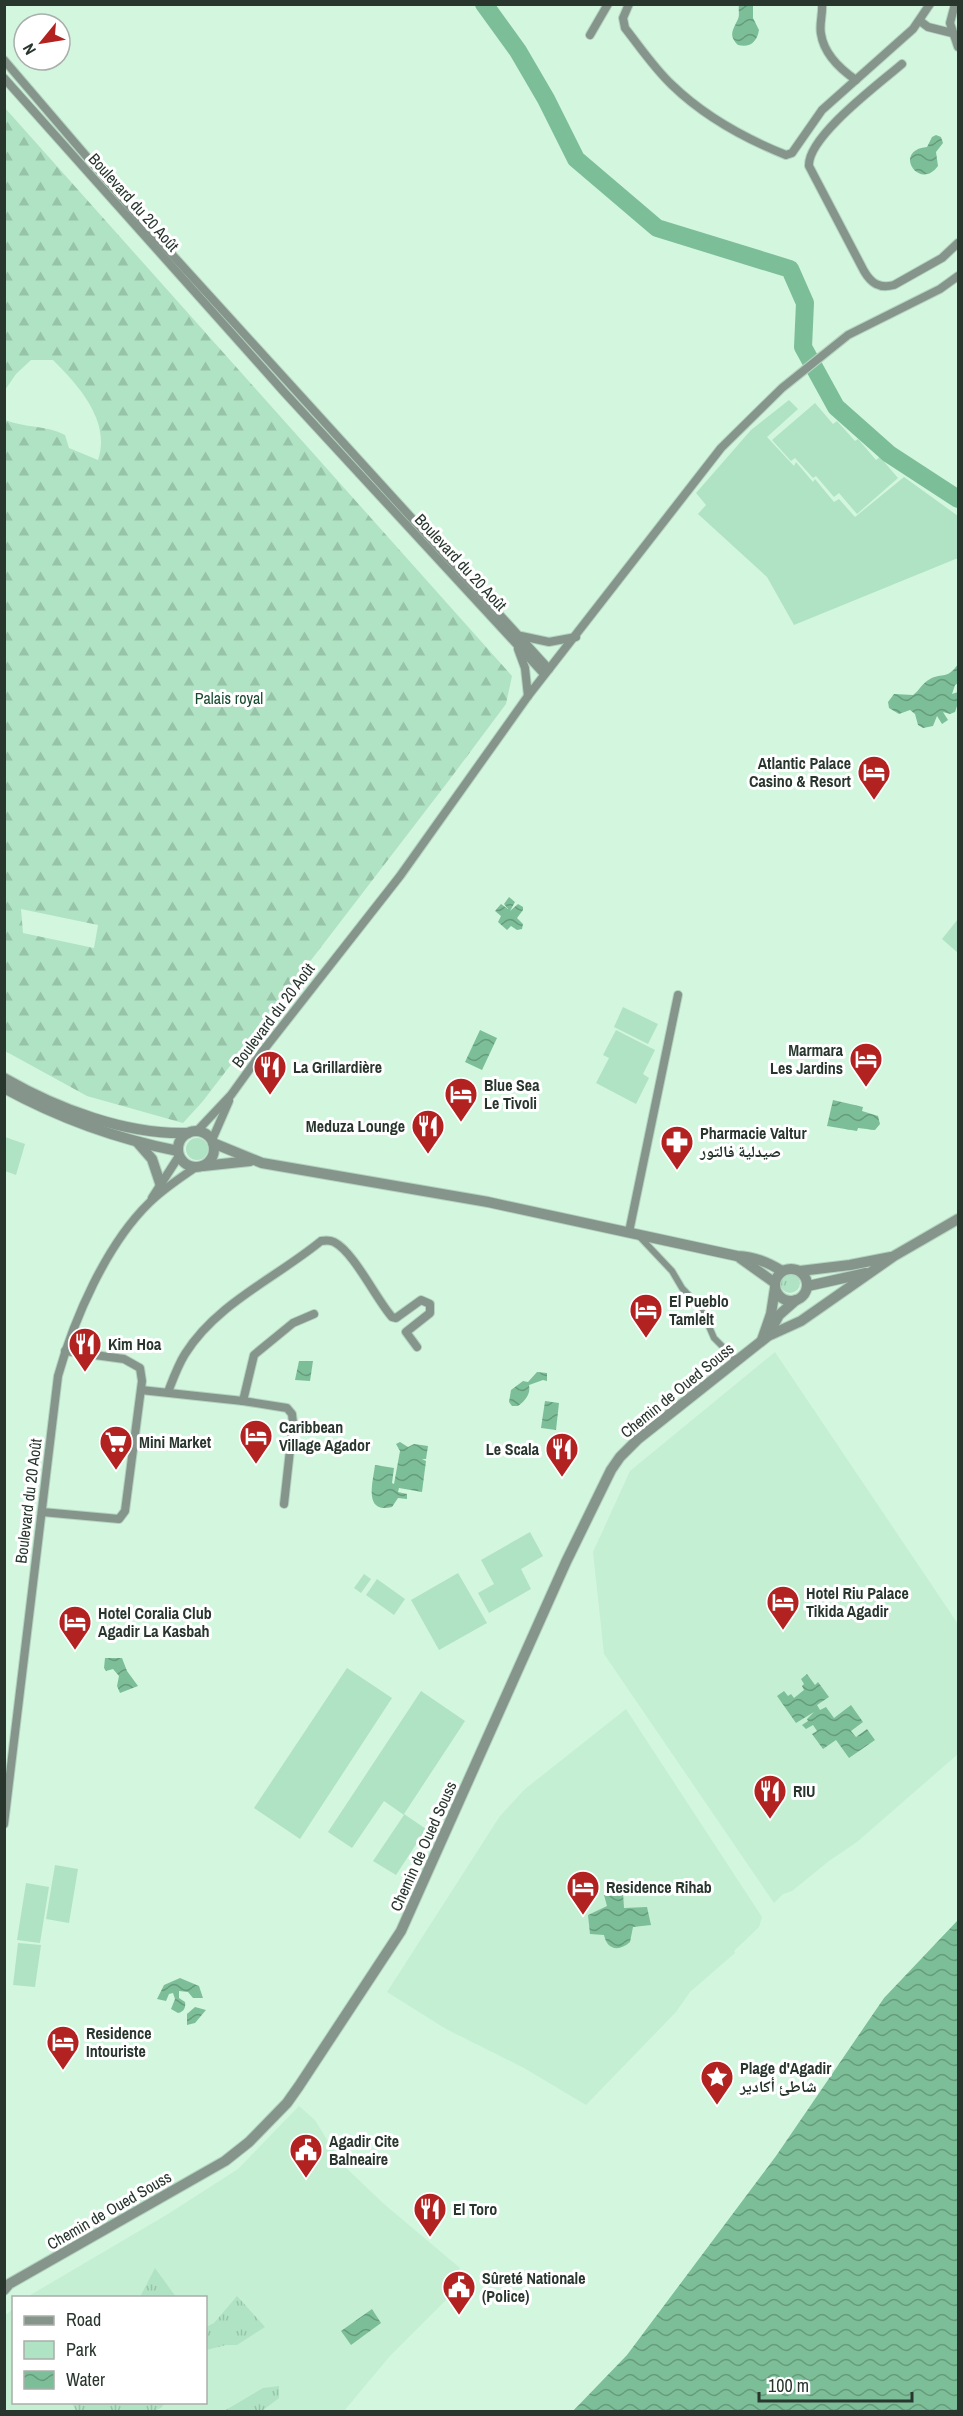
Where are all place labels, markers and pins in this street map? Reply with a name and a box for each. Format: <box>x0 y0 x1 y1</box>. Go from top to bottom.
place label: Atlantic Palace Casino & Resort <box>749 752 852 792</box>
hotel icon: Atlantic Palace Casino & Resort <box>856 754 892 801</box>
place label: Marmara Les Jardins <box>770 1039 844 1079</box>
hotel icon: Marmara Les Jardins <box>848 1041 884 1088</box>
restaurant icon: La Grillardière <box>252 1049 288 1096</box>
place label: La Grillardière <box>293 1056 382 1078</box>
place label: Blue Sea Le Tivoli <box>484 1074 540 1114</box>
hotel icon: Blue Sea Le Tivoli <box>443 1076 479 1123</box>
restaurant icon: Meduza Lounge <box>410 1108 446 1155</box>
place label: Meduza Lounge <box>306 1115 405 1137</box>
place label: Pharmacie Valtur صيدلية فالتور <box>699 1122 807 1162</box>
pharmacy icon: Pharmacie Valtur صيدلية فالتور <box>659 1124 695 1171</box>
place label: El Pueblo Tamlelt <box>669 1290 729 1330</box>
hotel icon: El Pueblo Tamlelt <box>628 1292 664 1339</box>
restaurant icon: Kim Hoa <box>67 1326 103 1373</box>
place label: Kim Hoa <box>108 1333 162 1355</box>
place label: Caribbean Village Agador <box>279 1416 371 1456</box>
hotel icon: Caribbean Village Agador <box>238 1418 274 1465</box>
supermarket icon: Mini Market <box>98 1424 134 1471</box>
place label: Mini Market <box>139 1431 212 1453</box>
restaurant icon: Le Scala <box>544 1431 580 1478</box>
place label: Le Scala <box>486 1438 540 1460</box>
place label: Hotel Riu Palace Tikida Agadir <box>806 1582 909 1622</box>
hotel icon: Hotel Riu Palace Tikida Agadir <box>765 1584 801 1631</box>
place label: Hotel Coralia Club Agadir La Kasbah <box>98 1602 212 1642</box>
hotel icon: Hotel Coralia Club Agadir La Kasbah <box>57 1604 93 1651</box>
restaurant icon: RIU <box>752 1773 788 1820</box>
place label: RIU <box>793 1780 816 1802</box>
hotel icon: Residence Rihab <box>565 1869 601 1916</box>
place label: Residence Rihab <box>606 1876 712 1898</box>
place label: Residence Intouriste <box>86 2022 152 2062</box>
hotel icon: Residence Intouriste <box>45 2024 81 2071</box>
place label: Plage d'Agadir شاطئ أكادير <box>739 2057 832 2097</box>
place icon: Plage d'Agadir شاطئ أكادير <box>699 2059 735 2106</box>
place label: Agadir Cite Balneaire <box>329 2130 399 2170</box>
public building icon: Agadir Cite Balneaire <box>288 2132 324 2179</box>
restaurant icon: El Toro <box>412 2191 448 2238</box>
place label: El Toro <box>453 2198 497 2220</box>
place label: Sûreté Nationale (Police) <box>482 2267 586 2307</box>
public building icon: Sûreté Nationale (Police) <box>441 2269 477 2316</box>

